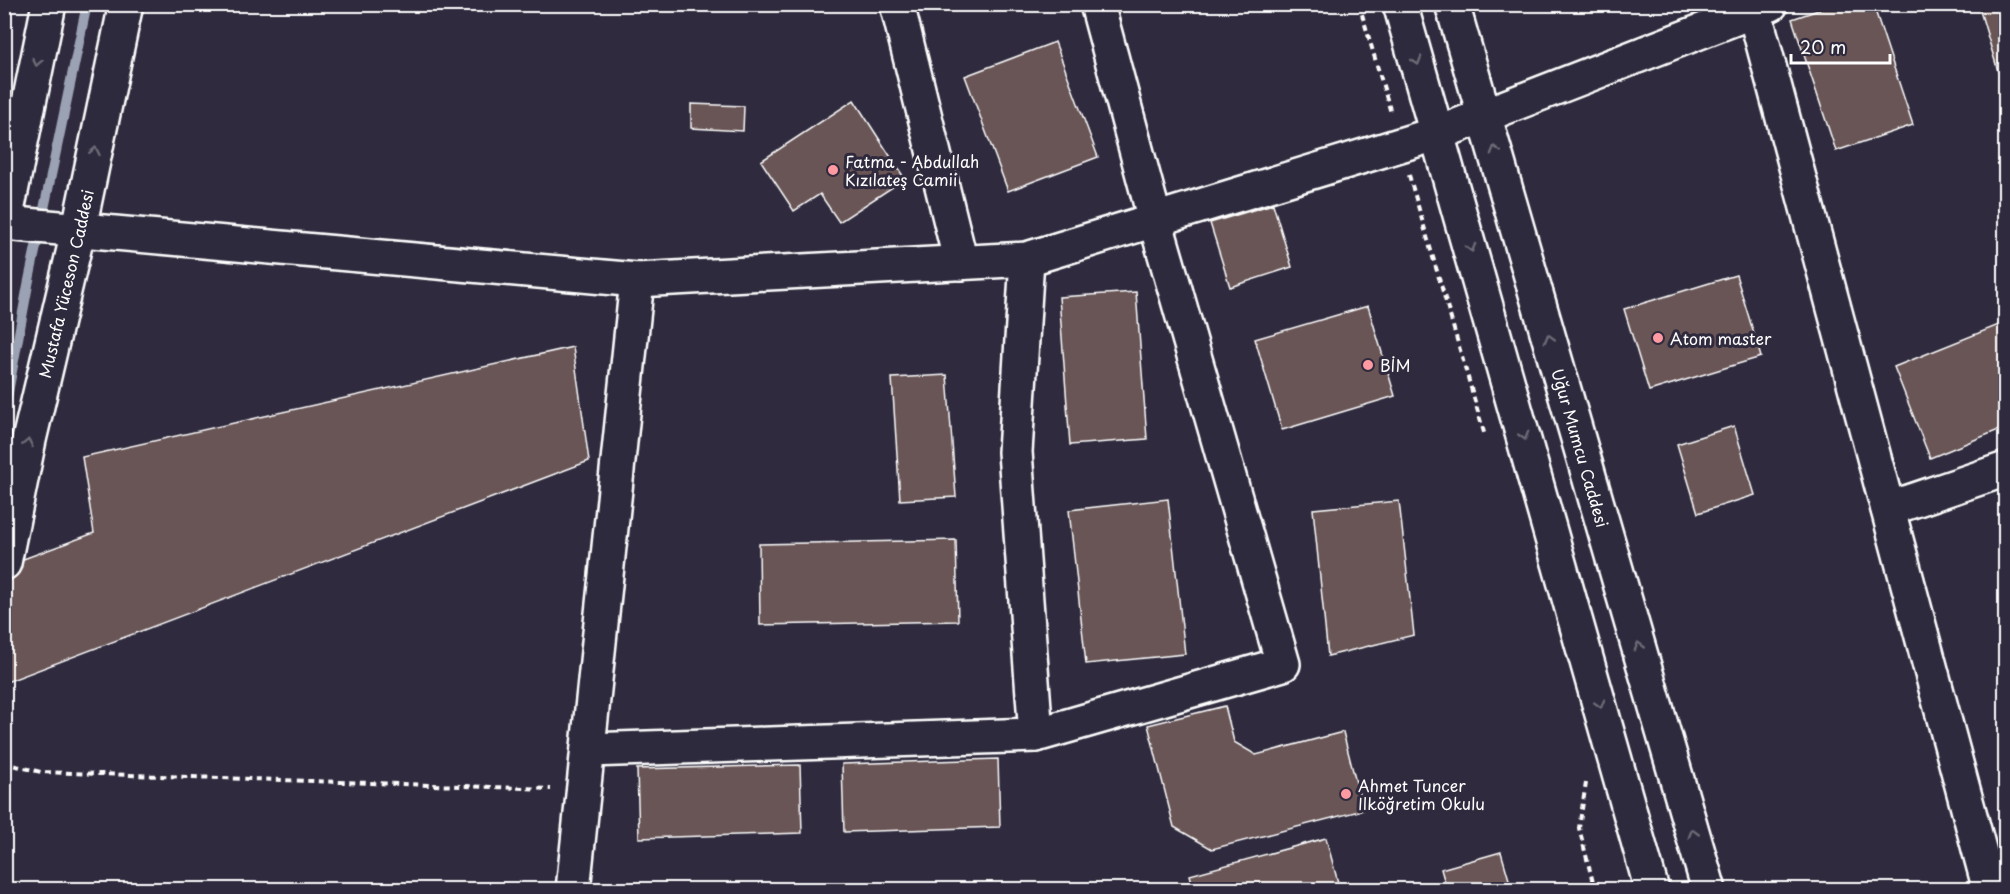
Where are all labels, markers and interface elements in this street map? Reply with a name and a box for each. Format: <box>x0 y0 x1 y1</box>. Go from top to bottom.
scale bar <box>1791 27 1890 65</box>
text: 20 m <box>1800 33 1846 60</box>
one-way arrow <box>1410 55 1422 65</box>
one-way arrow <box>31 57 44 67</box>
one-way arrow <box>88 146 101 156</box>
one-way arrow <box>1490 146 1502 156</box>
place label: Fatma - Abdullah Kızılateş Camii <box>845 149 979 191</box>
marker: Fatma - Abdullah Kızılateş Camii <box>826 163 840 177</box>
street label: Mustafa Yüceson Caddesi <box>32 187 99 380</box>
one-way arrow <box>1464 242 1476 253</box>
place label: Atom master <box>1670 326 1772 350</box>
marker: Atom master <box>1651 331 1665 345</box>
one-way arrow <box>1544 333 1556 344</box>
place label: BİM <box>1380 353 1411 377</box>
marker: BİM <box>1361 358 1375 372</box>
street label: Uğur Mumcu Caddesi <box>1546 365 1615 530</box>
one-way arrow <box>1517 430 1529 440</box>
one-way arrow <box>21 439 34 449</box>
one-way arrow <box>1634 641 1646 652</box>
one-way arrow <box>1593 698 1605 709</box>
place label: Ahmet Tuncer Ilköğretim Okulu <box>1358 773 1485 815</box>
marker: Ahmet Tuncer Ilköğretim Okulu <box>1339 787 1353 801</box>
one-way arrow <box>1688 828 1700 839</box>

